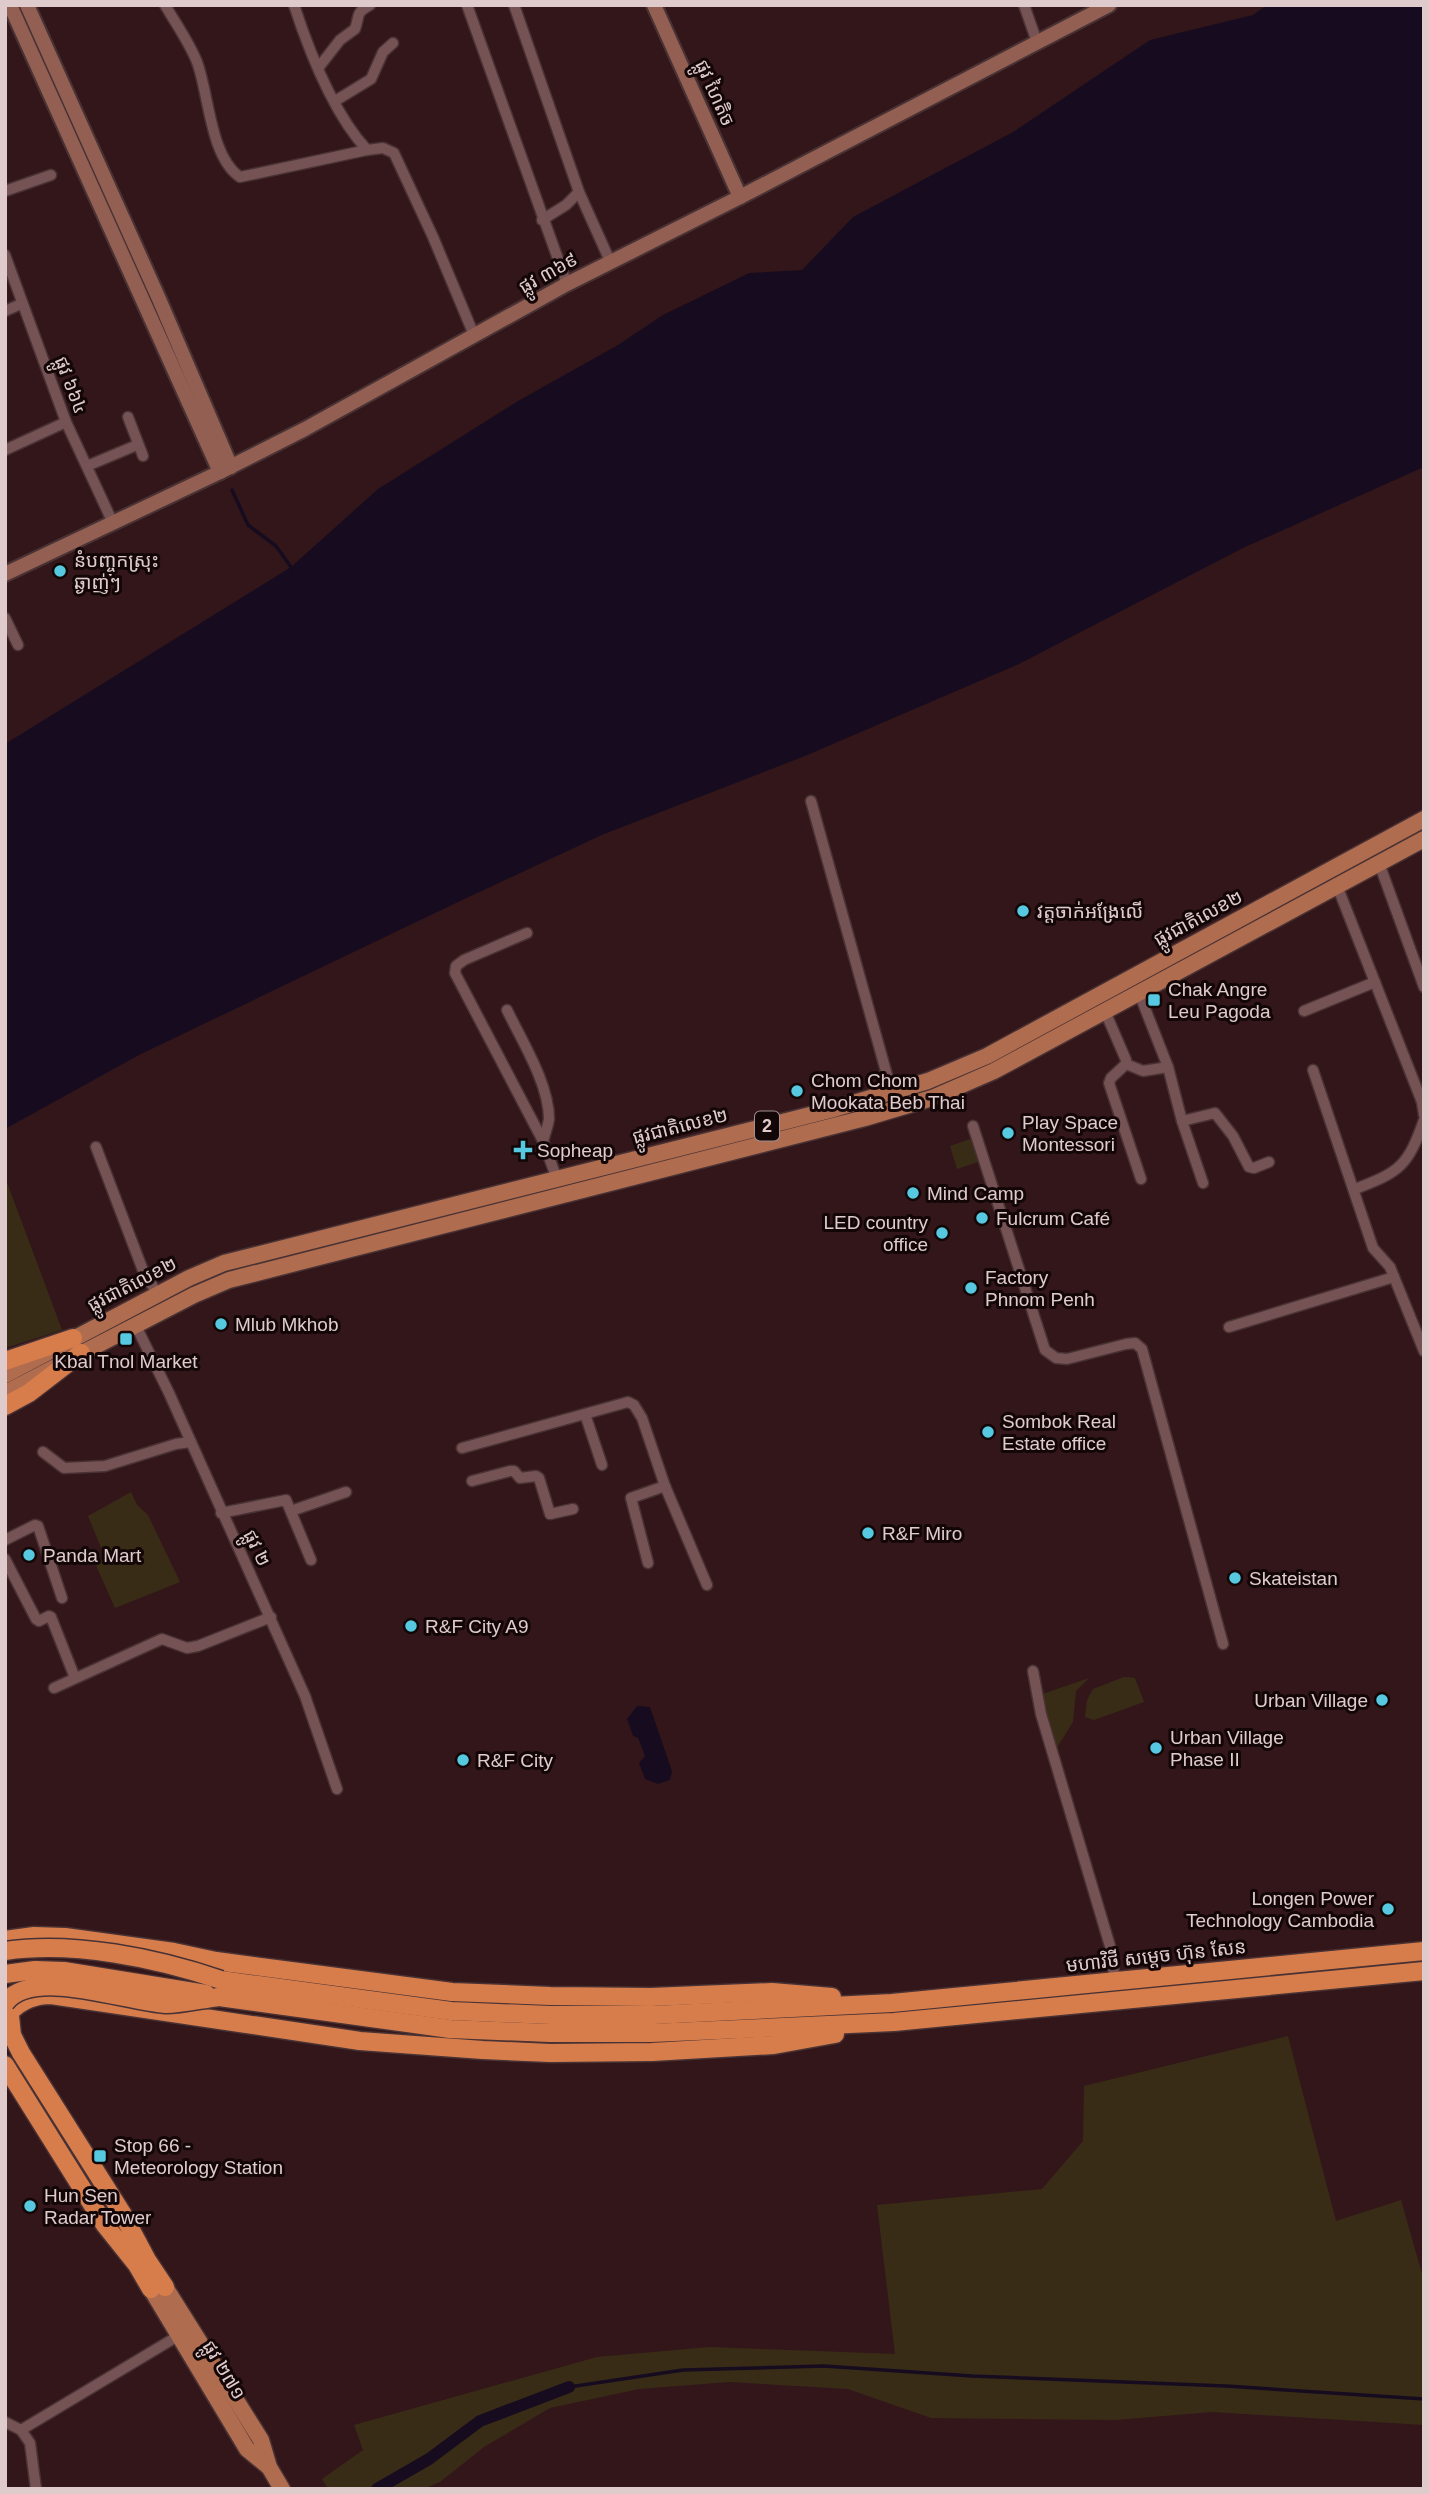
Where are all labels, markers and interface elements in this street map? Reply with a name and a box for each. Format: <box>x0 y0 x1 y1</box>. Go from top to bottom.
street label: ផ្លូវ ហៃតិច <box>685 57 739 132</box>
street label: ផ្លូវ ៣៦៩ <box>515 248 584 303</box>
street label: ផ្លូវ ៦៦៤ <box>44 353 92 419</box>
place label: នំបញ្ចុកស្រុះ ឆ្ងាញ់ៗ <box>74 550 159 594</box>
marker: នំបញ្ចុកស្រុះ ឆ្ងាញ់ៗ <box>52 563 68 579</box>
street label: ផ្លូវជាតិលេខ២ <box>1150 886 1249 956</box>
place label: វត្តចាក់អង្រែលើ <box>1037 901 1143 923</box>
marker: វត្តចាក់អង្រែលើ <box>1015 903 1031 919</box>
place label: Chak Angre Leu Pagoda <box>1168 979 1271 1022</box>
marker: Chak Angre Leu Pagoda <box>1146 992 1162 1008</box>
place label: Chom Chom Mookata Beb Thai <box>811 1070 965 1113</box>
marker: Chom Chom Mookata Beb Thai <box>789 1083 805 1099</box>
street label: ផ្លូវជាតិលេខ២ <box>630 1104 731 1154</box>
road number: 2 <box>755 1112 779 1140</box>
place label: Play Space Montessori <box>1022 1112 1118 1155</box>
marker: Play Space Montessori <box>1000 1125 1016 1141</box>
place label: Sopheap <box>537 1140 613 1161</box>
marker: Sopheap <box>515 1142 531 1158</box>
place label: Mind Camp <box>927 1183 1024 1204</box>
marker: Mind Camp <box>905 1185 921 1201</box>
place label: Fulcrum Café <box>996 1208 1110 1229</box>
marker: Fulcrum Café <box>974 1210 990 1226</box>
place label: LED country office <box>823 1212 928 1255</box>
marker: LED country office <box>934 1225 950 1241</box>
street label: ផ្លូវជាតិលេខ២ <box>84 1253 183 1321</box>
place label: Factory Phnom Penh <box>985 1267 1095 1310</box>
marker: Factory Phnom Penh <box>963 1280 979 1296</box>
place label: Mlub Mkhob <box>235 1314 339 1335</box>
marker: Mlub Mkhob <box>213 1316 229 1332</box>
marker: Kbal Tnol Market <box>118 1331 134 1347</box>
place label: Kbal Tnol Market <box>54 1351 198 1372</box>
place label: Sombok Real Estate office <box>1002 1411 1116 1454</box>
marker: Sombok Real Estate office <box>980 1424 996 1440</box>
place label: R&F Miro <box>882 1523 962 1544</box>
marker: R&F Miro <box>860 1525 876 1541</box>
street label: ផ្លូវ ២ <box>233 1526 275 1573</box>
place label: Panda Mart <box>43 1545 142 1566</box>
marker: Panda Mart <box>21 1547 37 1563</box>
place label: Skateistan <box>1249 1568 1338 1589</box>
marker: Skateistan <box>1227 1570 1243 1586</box>
place label: R&F City A9 <box>425 1616 528 1637</box>
marker: R&F City A9 <box>403 1618 419 1634</box>
place label: Urban Village <box>1254 1690 1368 1711</box>
marker: Urban Village <box>1374 1692 1390 1708</box>
place label: Urban Village Phase II <box>1170 1727 1284 1770</box>
marker: Urban Village Phase II <box>1148 1740 1164 1756</box>
place label: R&F City <box>477 1750 554 1771</box>
marker: R&F City <box>455 1752 471 1768</box>
place label: Longen Power Technology Cambodia <box>1186 1888 1375 1931</box>
marker: Longen Power Technology Cambodia <box>1380 1901 1396 1917</box>
street label: មហាវិថី សម្តេច ហ៊ុន សែន <box>1065 1935 1247 1978</box>
place label: Stop 66 - Meteorology Station <box>114 2135 283 2178</box>
marker: Stop 66 - Meteorology Station <box>92 2148 108 2164</box>
place label: Hun Sen Radar Tower <box>44 2185 152 2228</box>
marker: Hun Sen Radar Tower <box>22 2198 38 2214</box>
street label: ផ្លូវ ២៧១ <box>193 2337 250 2407</box>

